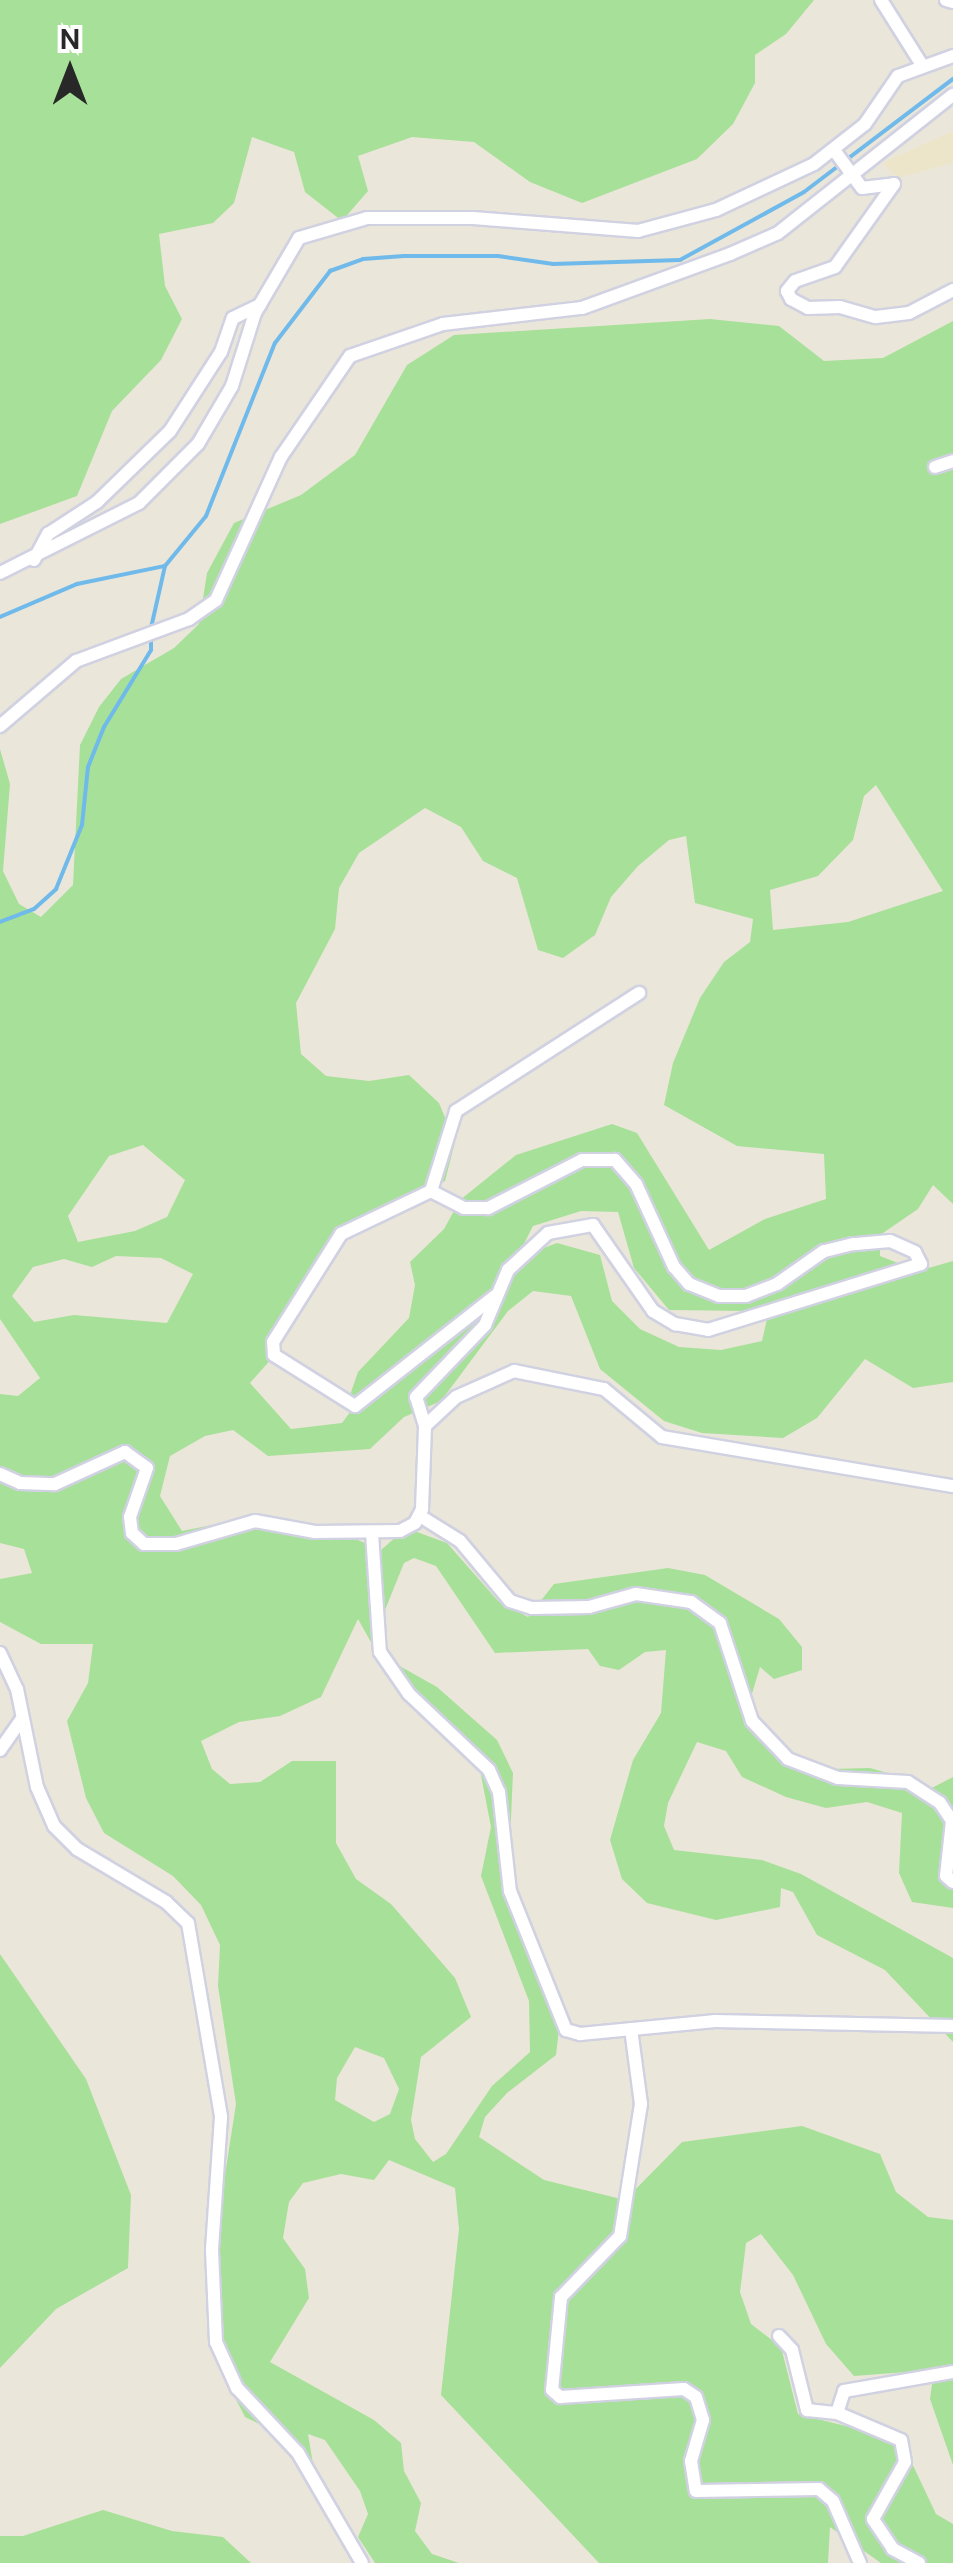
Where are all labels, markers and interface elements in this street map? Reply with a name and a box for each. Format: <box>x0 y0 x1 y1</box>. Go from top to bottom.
north arrow <box>20 20 120 120</box>
text: N <box>60 21 80 58</box>

